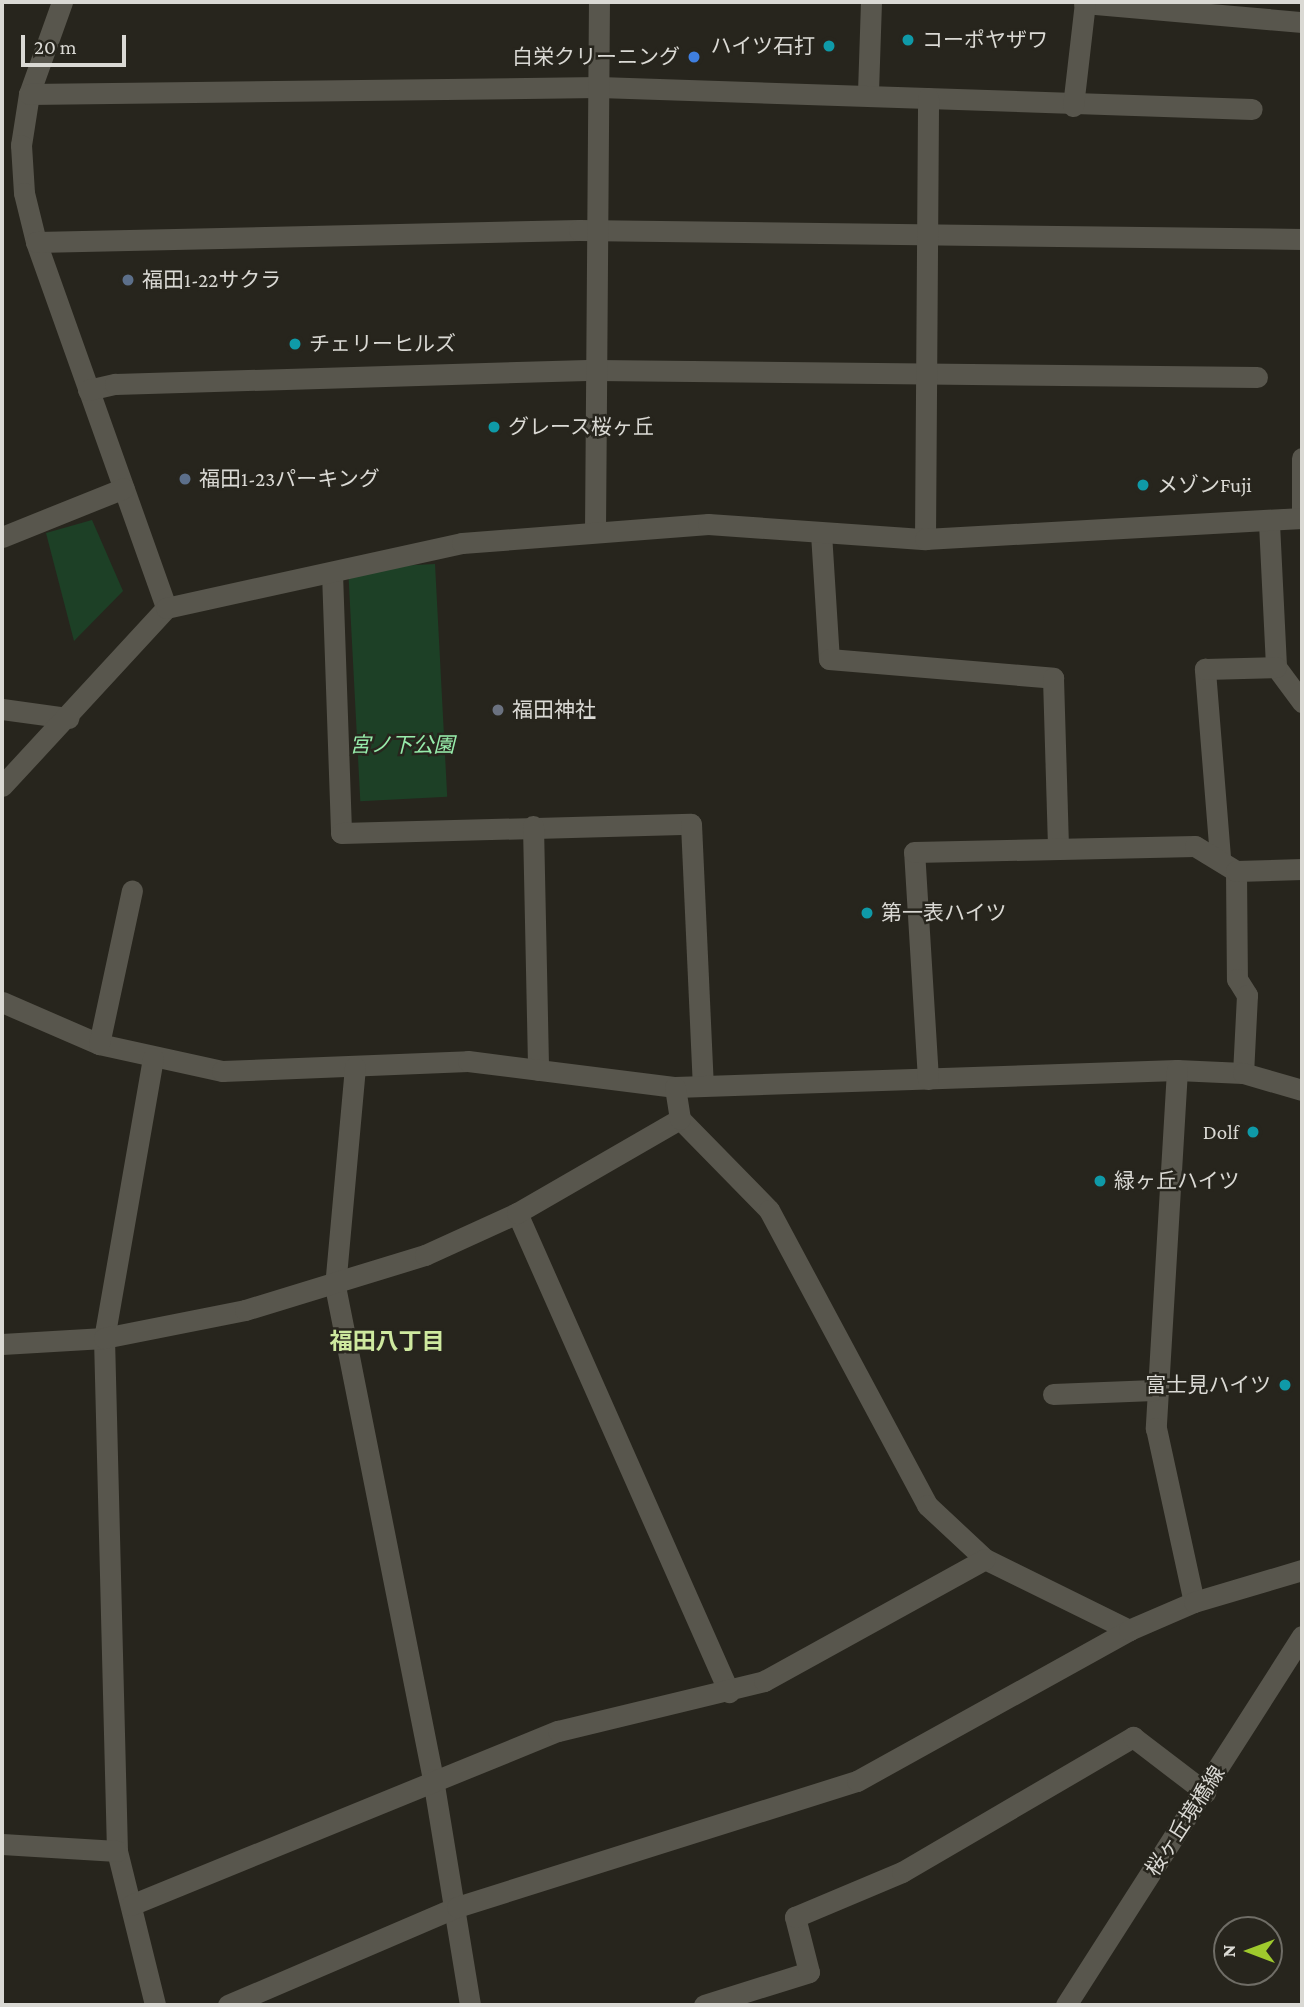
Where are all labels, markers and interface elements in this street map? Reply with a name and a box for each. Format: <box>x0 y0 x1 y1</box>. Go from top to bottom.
scale bar <box>24 21 130 65</box>
place label: コーポヤザワ <box>922 27 1048 53</box>
marker: コーポヤザワ <box>900 32 916 48</box>
place label: ハイツ石打 <box>710 33 815 59</box>
text: 20 m <box>34 35 77 59</box>
marker: ハイツ石打 <box>821 38 837 54</box>
place label: 白栄クリーニング <box>512 44 680 70</box>
marker: 白栄クリーニング <box>686 49 702 65</box>
place label: 福田1-22サクラ <box>142 267 281 293</box>
marker: 福田1-22サクラ <box>120 272 136 288</box>
place label: チェリーヒルズ <box>309 331 456 357</box>
marker: チェリーヒルズ <box>287 336 303 352</box>
place label: グレース桜ヶ丘 <box>508 414 655 440</box>
marker: グレース桜ヶ丘 <box>486 419 502 435</box>
place label: 福田1-23パーキング <box>199 466 380 492</box>
marker: 福田1-23パーキング <box>177 471 193 487</box>
place label: メゾンFuji <box>1157 472 1252 498</box>
marker: メゾンFuji <box>1135 477 1151 493</box>
place label: 福田神社 <box>512 697 596 723</box>
marker: 福田神社 <box>490 702 506 718</box>
park label: 宮ノ下公園 <box>350 732 454 758</box>
place label: 第一表ハイツ <box>881 900 1007 926</box>
marker: 第一表ハイツ <box>859 905 875 921</box>
place label: Dolf <box>1203 1119 1239 1145</box>
marker: Dolf <box>1245 1124 1261 1140</box>
place label: 緑ヶ丘ハイツ <box>1114 1168 1240 1194</box>
marker: 緑ヶ丘ハイツ <box>1092 1173 1108 1189</box>
district label: 福田八丁目 <box>330 1327 444 1355</box>
place label: 富士見ハイツ <box>1145 1372 1271 1398</box>
marker: 富士見ハイツ <box>1277 1377 1293 1393</box>
street label: 桜ヶ丘境橋線 <box>1140 1761 1230 1881</box>
north arrow <box>1213 1916 1283 1986</box>
text: N <box>1218 1945 1239 1957</box>

